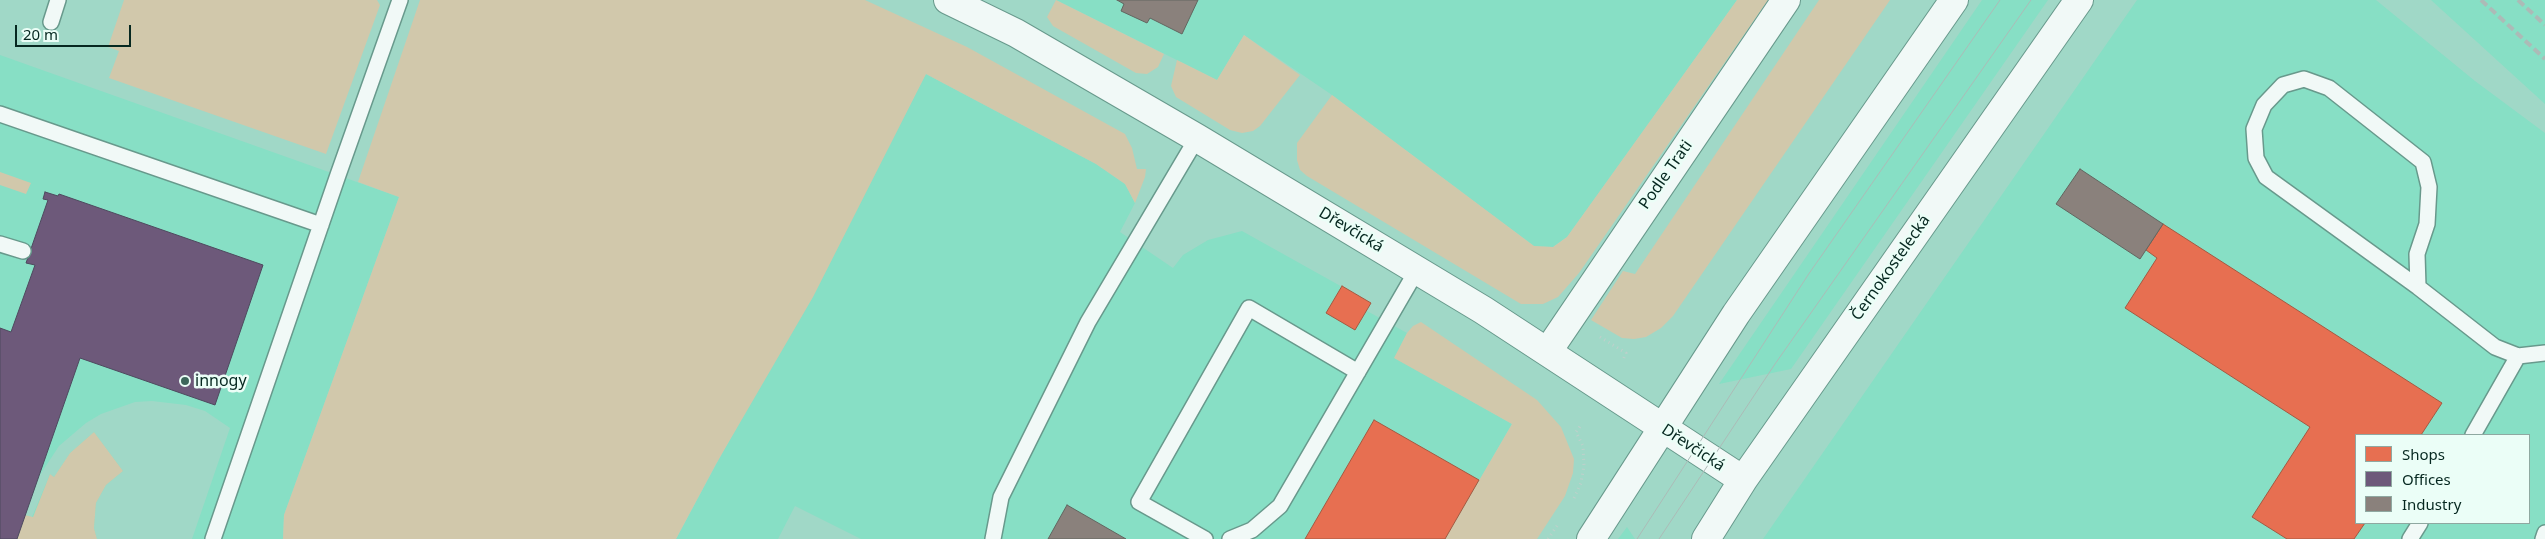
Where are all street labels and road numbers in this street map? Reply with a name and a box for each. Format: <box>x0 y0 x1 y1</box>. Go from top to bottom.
street label: Podle Trati <box>1635 137 1697 213</box>
street label: Dřevčická <box>1315 203 1387 257</box>
street label: Černokostelecká <box>1847 212 1935 324</box>
street label: Dřevčická <box>1658 420 1728 476</box>

